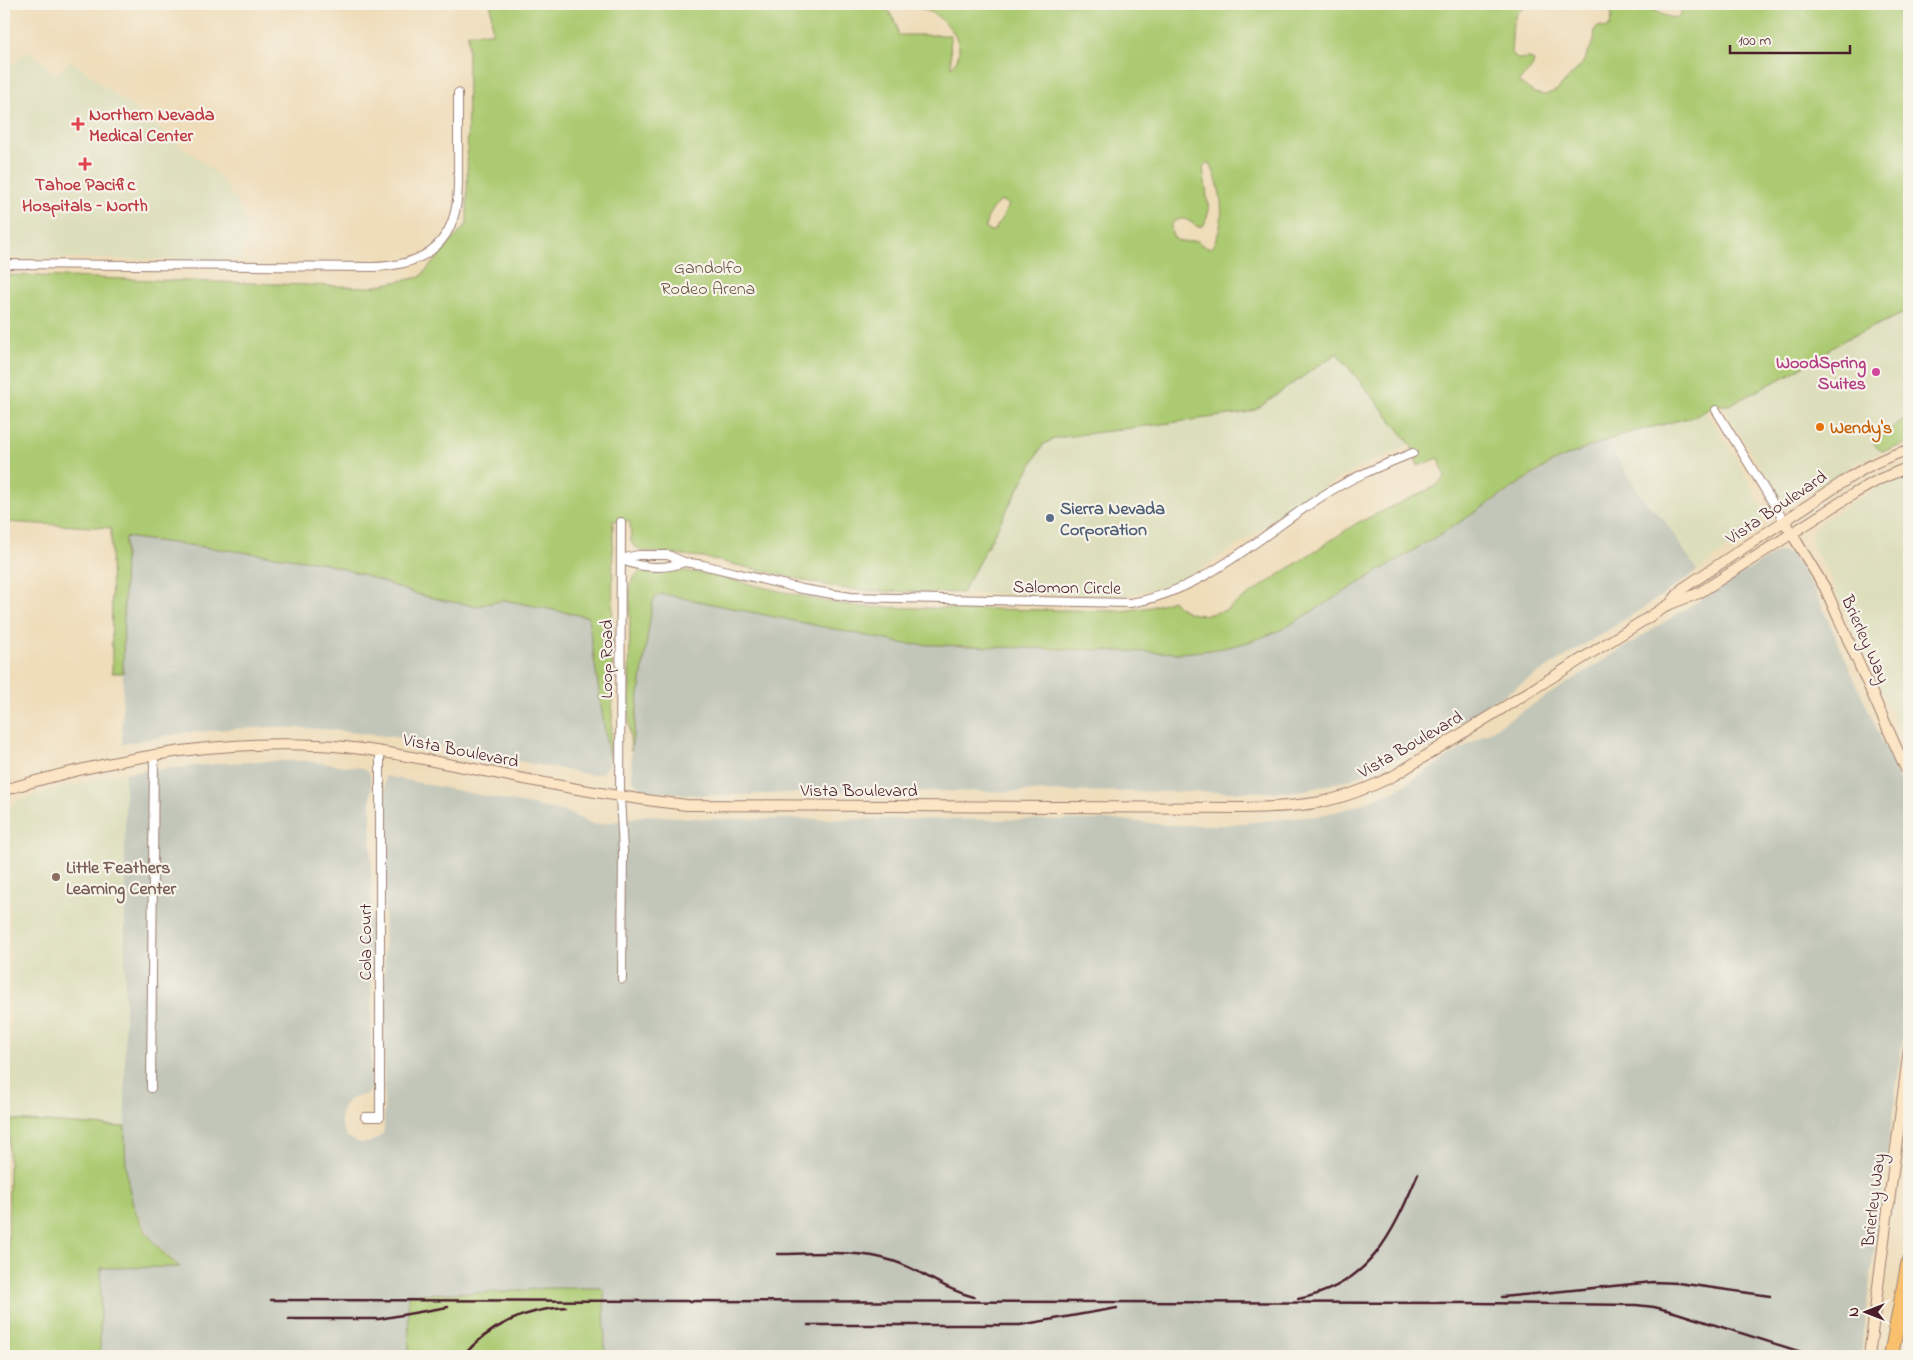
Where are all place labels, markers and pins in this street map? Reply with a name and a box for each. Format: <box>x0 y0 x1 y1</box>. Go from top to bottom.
place label: Northern Nevada Medical Center <box>89 103 215 150</box>
marker: Northern Nevada Medical Center <box>71 117 85 131</box>
marker: Tahoe Pacific Hospitals – North <box>78 157 92 171</box>
place label: Tahoe Pacific Hospitals – North <box>22 173 148 220</box>
place label: WoodSpring Suites <box>1776 351 1866 398</box>
marker: WoodSpring Suites <box>1870 366 1882 378</box>
place label: Wendy's <box>1830 416 1892 443</box>
marker: Wendy's <box>1814 421 1826 433</box>
place label: Sierra Nevada Corporation <box>1060 497 1165 544</box>
marker: Sierra Nevada Corporation <box>1044 512 1056 524</box>
place label: Little Feathers Learning Center <box>66 856 177 904</box>
marker: Little Feathers Learning Center <box>50 871 62 883</box>

